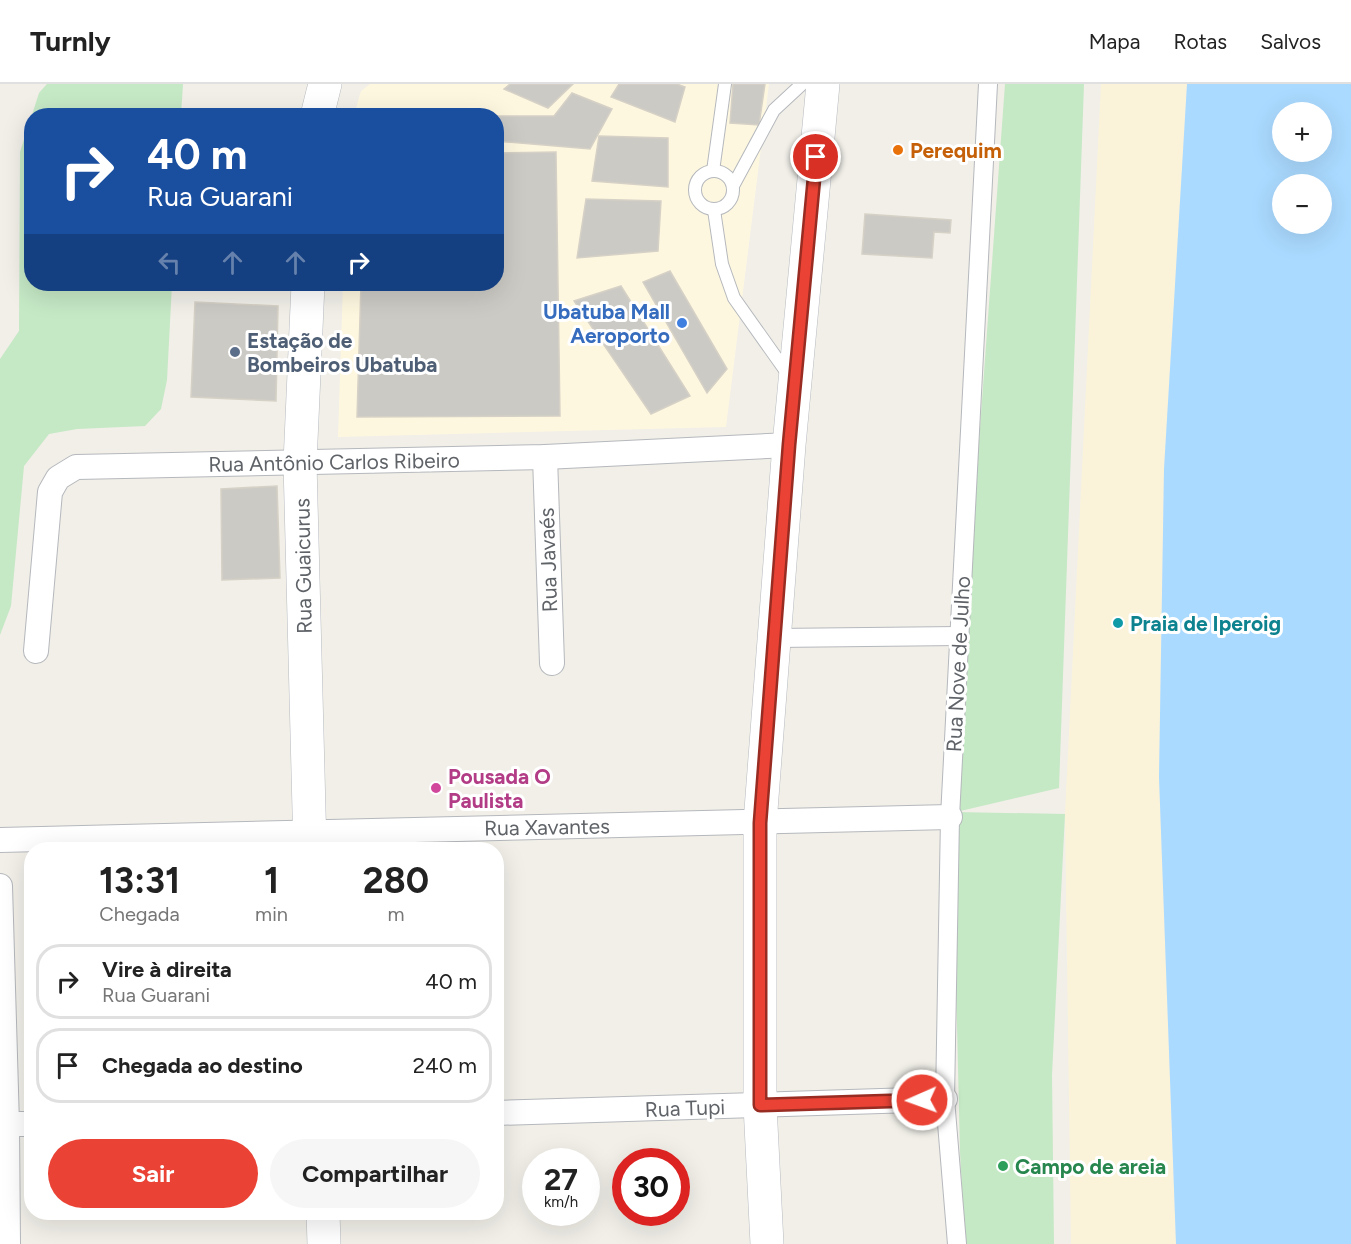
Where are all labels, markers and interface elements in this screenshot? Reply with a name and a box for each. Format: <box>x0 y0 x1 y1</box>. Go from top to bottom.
text: Turnly <box>30 24 111 58</box>
text: Mapa <box>1089 29 1140 54</box>
text: Rotas <box>1173 29 1227 54</box>
text: Salvos <box>1260 29 1321 54</box>
map controls <box>1272 102 1332 234</box>
button: + <box>1272 102 1332 162</box>
text: 40 m <box>147 129 247 180</box>
pin <box>790 131 841 182</box>
icon: right <box>48 132 126 210</box>
place label: Perequim <box>910 138 1002 163</box>
icon: arrive <box>799 140 832 173</box>
marker: Perequim <box>891 143 905 157</box>
button: − <box>1272 174 1332 234</box>
text: Rua Guarani <box>147 180 293 213</box>
icon: left <box>153 246 186 279</box>
icon: ahead <box>216 246 249 279</box>
icon: ahead <box>279 246 312 279</box>
icon: right <box>342 246 375 279</box>
place label: Ubatuba Mall Aeroporto <box>543 299 670 348</box>
marker: Ubatuba Mall Aeroporto <box>675 316 689 330</box>
place label: Estação de Bombeiros Ubatuba <box>247 328 438 377</box>
marker: Estação de Bombeiros Ubatuba <box>228 345 242 359</box>
street label: Rua Antônio Carlos Ribeiro <box>208 447 460 477</box>
street label: Rua Guaicurus <box>289 498 317 634</box>
street label: Rua Javaés <box>534 507 562 613</box>
street label: Rua Nove de Julho <box>941 575 975 753</box>
place label: Praia de Iperoig <box>1130 611 1281 636</box>
marker: Praia de Iperoig <box>1111 616 1125 630</box>
place label: Pousada O Paulista <box>448 764 551 813</box>
marker: Pousada O Paulista <box>429 781 443 795</box>
street label: Rua Xavantes <box>484 813 610 841</box>
text: 13:31 <box>99 859 180 902</box>
text: 1 <box>264 859 279 902</box>
text: 280 <box>363 859 429 902</box>
text: Chegada <box>99 902 180 926</box>
text: min <box>255 902 288 926</box>
text: m <box>387 902 404 926</box>
text: Vire à direita <box>102 956 232 983</box>
icon: right <box>51 965 84 998</box>
text: 40 m <box>425 968 477 995</box>
text: Rua Guarani <box>102 983 210 1007</box>
icon: arrive <box>51 1049 84 1082</box>
text: Chegada ao destino <box>102 1052 303 1079</box>
text: 240 m <box>413 1052 477 1079</box>
position arrow <box>890 1068 954 1132</box>
street label: Rua Tupi <box>644 1094 726 1122</box>
button: Sair <box>48 1139 258 1208</box>
button: Compartilhar <box>270 1139 480 1208</box>
speed limit sign: 30 <box>612 1148 690 1226</box>
place label: Campo de areia <box>1015 1154 1166 1179</box>
marker: Campo de areia <box>996 1159 1010 1173</box>
text: 27 <box>544 1161 578 1198</box>
text: km/h <box>544 1193 578 1211</box>

